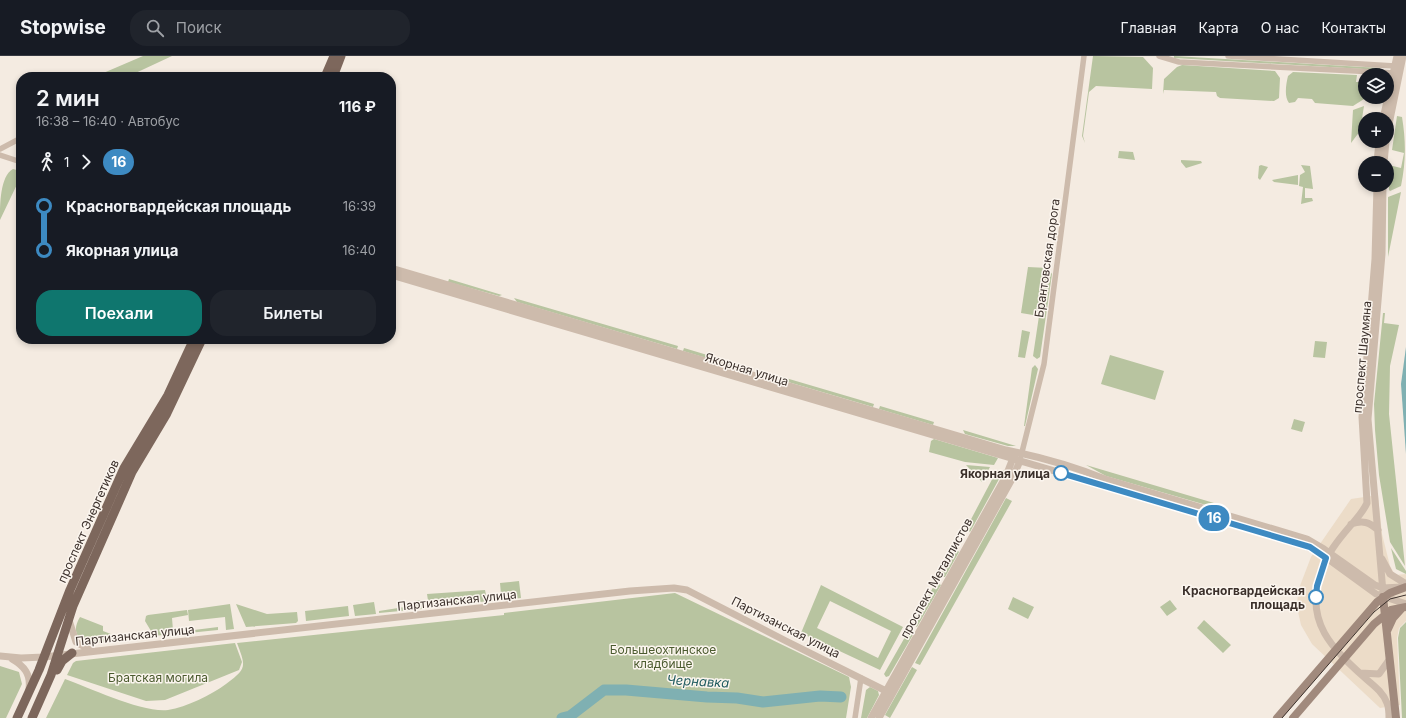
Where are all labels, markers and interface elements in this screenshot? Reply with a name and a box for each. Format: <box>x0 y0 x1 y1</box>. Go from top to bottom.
search box <box>130 10 410 46</box>
text: Stopwise <box>20 16 106 39</box>
icon: search <box>144 17 166 39</box>
text: Поиск <box>176 18 222 37</box>
text: Главная <box>1121 19 1176 36</box>
text: Карта <box>1198 19 1239 36</box>
text: О нас <box>1261 19 1299 36</box>
text: Контакты <box>1321 19 1386 36</box>
map controls <box>1358 68 1394 192</box>
button: layers <box>1358 68 1394 104</box>
text: 2 мин <box>36 85 100 111</box>
text: 116 ₽ <box>339 97 376 116</box>
button: + <box>1358 112 1394 148</box>
text: 16:38 – 16:40 · Автобус <box>36 113 180 129</box>
icon: walk <box>36 151 58 173</box>
icon: forward <box>75 151 97 173</box>
text: 16 <box>111 153 126 170</box>
text: 1 <box>64 154 69 170</box>
button: − <box>1358 156 1394 192</box>
text: Красногвардейская площадь <box>66 197 291 216</box>
text: 16:39 <box>343 198 376 214</box>
street label: Брантовская дорога <box>1031 198 1063 318</box>
text: Якорная улица <box>66 241 179 260</box>
text: 16:40 <box>342 242 376 258</box>
button: Поехали <box>36 290 202 336</box>
button: Билеты <box>210 290 376 336</box>
street label: проспект Шаумяна <box>1350 300 1374 414</box>
street label: Якорная улица <box>703 349 791 389</box>
street label: проспект Энергетиков <box>54 457 122 585</box>
marker: Якорная улица <box>1053 465 1069 481</box>
place label: Якорная улица <box>960 466 1050 481</box>
line badge: 16 <box>1196 505 1232 531</box>
text: 16 <box>1206 509 1222 526</box>
street label: проспект Металлистов <box>897 515 975 641</box>
place label: Красногвардейская площадь <box>1182 583 1305 612</box>
street label: Партизанская улица <box>397 586 517 614</box>
marker: Красногвардейская площадь <box>1308 589 1324 605</box>
street label: Партизанская улица <box>729 593 843 661</box>
street label: Партизанская улица <box>75 621 195 649</box>
park label: Большеохтинское кладбище <box>610 642 716 671</box>
park label: Братская могила <box>108 670 208 685</box>
water label: Чернавка <box>666 671 730 691</box>

